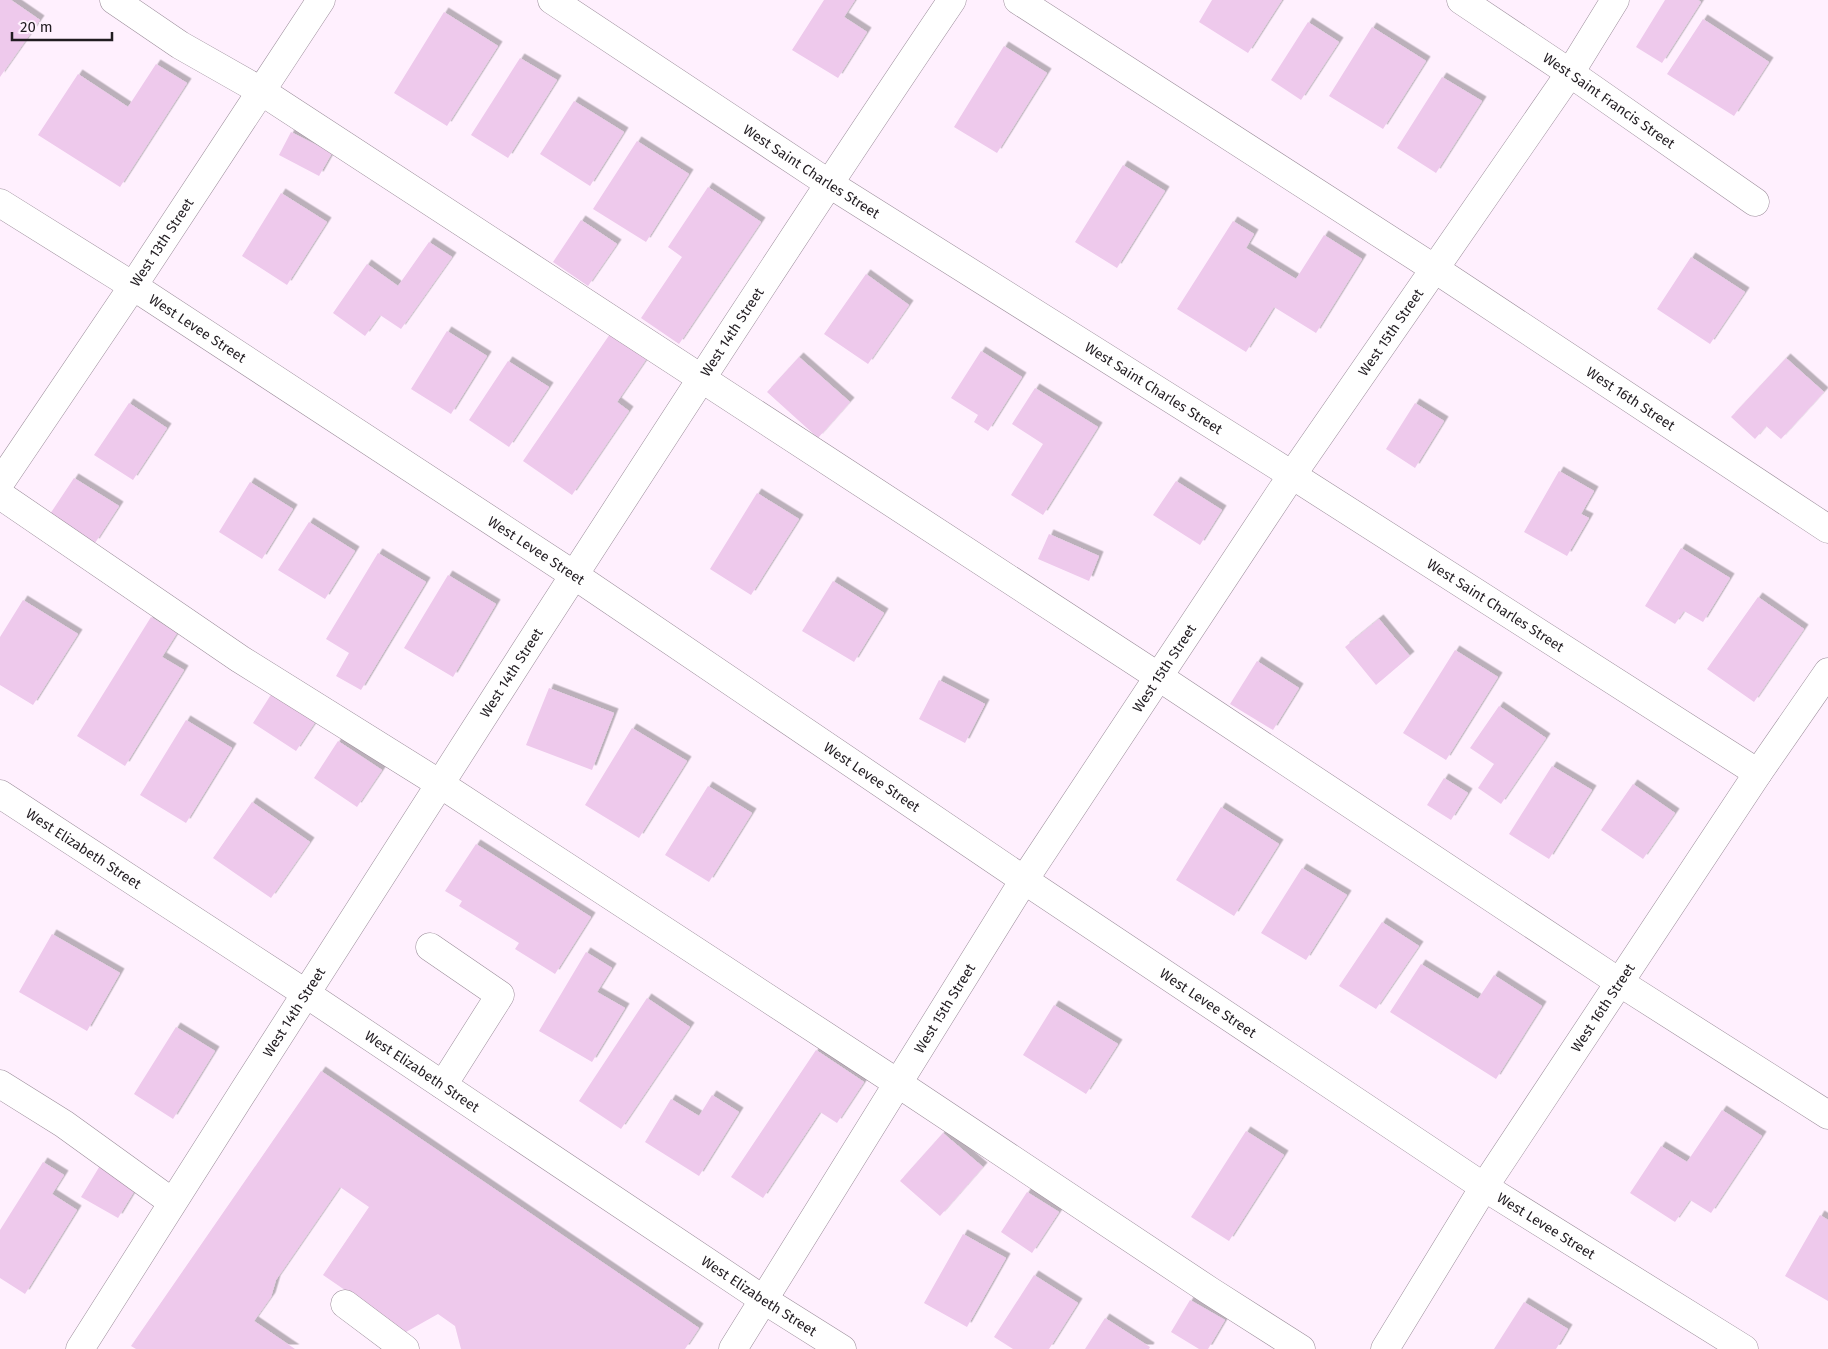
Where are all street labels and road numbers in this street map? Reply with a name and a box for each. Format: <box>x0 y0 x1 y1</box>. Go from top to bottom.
street label: West Saint Francis Street <box>1540 49 1679 153</box>
street label: West Saint Charles Street <box>740 121 884 223</box>
street label: West 13th Street <box>127 194 198 290</box>
street label: West 14th Street <box>697 284 768 380</box>
street label: West 15th Street <box>1355 285 1428 380</box>
street label: West Levee Street <box>146 291 250 367</box>
street label: West Saint Charles Street <box>1081 339 1226 439</box>
street label: West 16th Street <box>1583 363 1679 435</box>
street label: West Levee Street <box>484 513 589 589</box>
street label: West Saint Charles Street <box>1423 555 1568 656</box>
street label: West 15th Street <box>1129 620 1200 716</box>
street label: West 14th Street <box>477 624 547 721</box>
street label: West Levee Street <box>820 739 924 816</box>
street label: West Elizabeth Street <box>23 805 145 893</box>
street label: West 16th Street <box>1568 959 1639 1055</box>
street label: West 15th Street <box>911 960 980 1057</box>
street label: West 14th Street <box>259 964 330 1060</box>
street label: West Levee Street <box>1156 965 1260 1042</box>
street label: West Elizabeth Street <box>361 1027 483 1117</box>
street label: West Levee Street <box>1494 1189 1599 1264</box>
street label: West Elizabeth Street <box>698 1252 821 1340</box>

